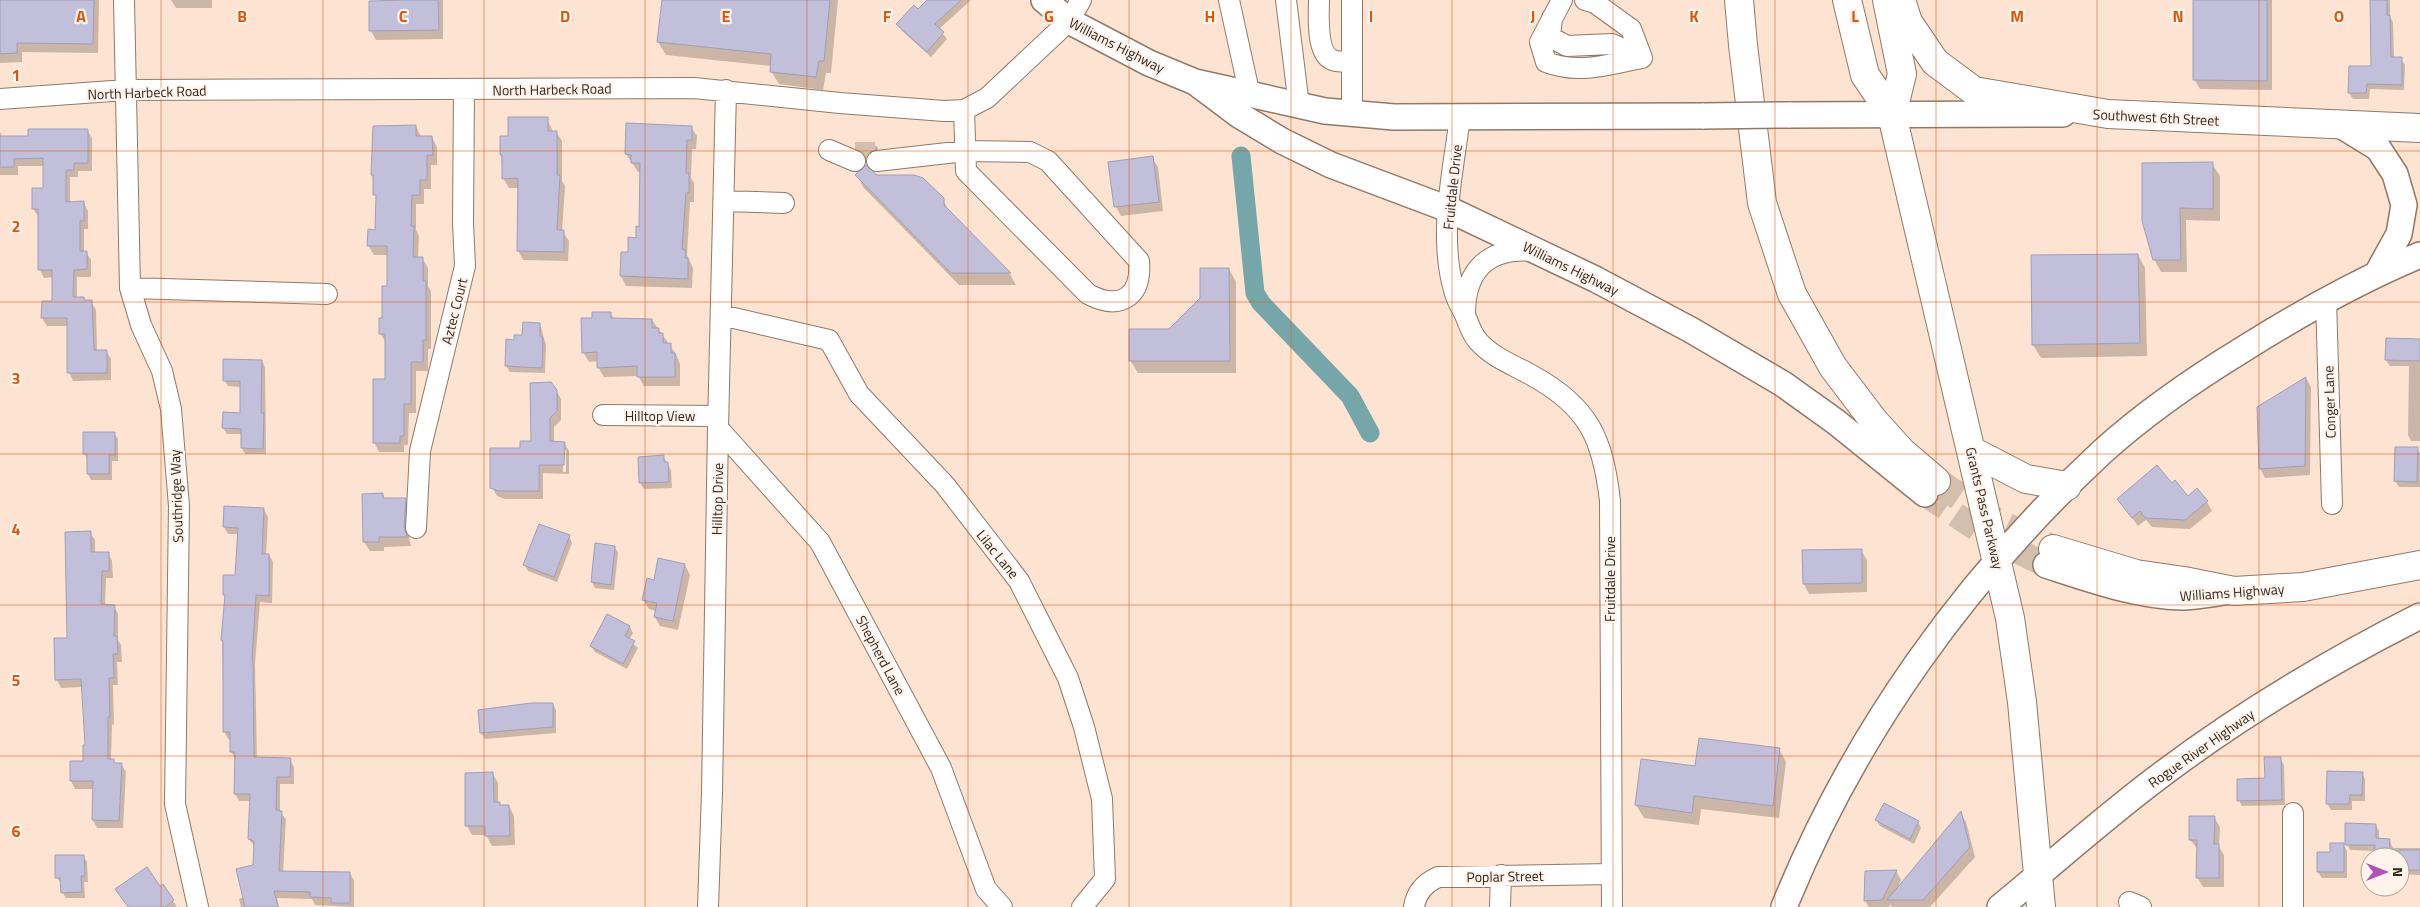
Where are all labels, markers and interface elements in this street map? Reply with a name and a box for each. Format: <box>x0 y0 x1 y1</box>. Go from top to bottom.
text: A <box>76 4 86 28</box>
text: B <box>237 4 247 28</box>
text: C <box>399 4 408 28</box>
text: D <box>560 4 570 28</box>
text: E <box>722 4 731 28</box>
text: F <box>883 4 892 28</box>
text: G <box>1044 4 1054 28</box>
text: H <box>1205 4 1215 28</box>
text: I <box>1369 4 1373 28</box>
text: J <box>1531 4 1535 28</box>
text: K <box>1689 4 1699 28</box>
text: L <box>1851 4 1859 28</box>
text: M <box>2010 4 2024 28</box>
text: N <box>2172 4 2184 28</box>
text: O <box>2334 4 2344 28</box>
street label: Williams Highway <box>1066 12 1169 78</box>
text: 1 <box>12 63 20 87</box>
street label: North Harbeck Road <box>492 77 612 101</box>
street label: North Harbeck Road <box>87 79 207 105</box>
street label: Southwest 6th Street <box>2092 103 2220 131</box>
street label: Fruitdale Drive <box>1437 143 1467 231</box>
text: 2 <box>12 214 20 238</box>
street label: Williams Highway <box>1519 236 1623 301</box>
street label: Aztec Court <box>436 275 472 347</box>
street label: Conger Lane <box>2317 365 2341 439</box>
text: 3 <box>12 366 20 390</box>
street label: Hilltop View <box>625 405 696 426</box>
street label: Grants Pass Parkway <box>1961 445 2009 571</box>
street label: Southridge Way <box>164 449 188 543</box>
street label: Hilltop Drive <box>706 463 728 535</box>
text: 4 <box>12 517 21 541</box>
street label: Lilac Lane <box>972 525 1024 583</box>
street label: Fruitdale Drive <box>1599 536 1620 622</box>
street label: Williams Highway <box>2179 578 2285 606</box>
street label: Shepherd Lane <box>851 611 911 699</box>
text: 5 <box>12 668 21 692</box>
street label: Rogue River Highway <box>2144 703 2259 793</box>
text: 6 <box>12 819 21 843</box>
north arrow <box>2360 847 2410 897</box>
street label: Poplar Street <box>1466 865 1544 887</box>
text: N <box>2388 867 2409 877</box>

